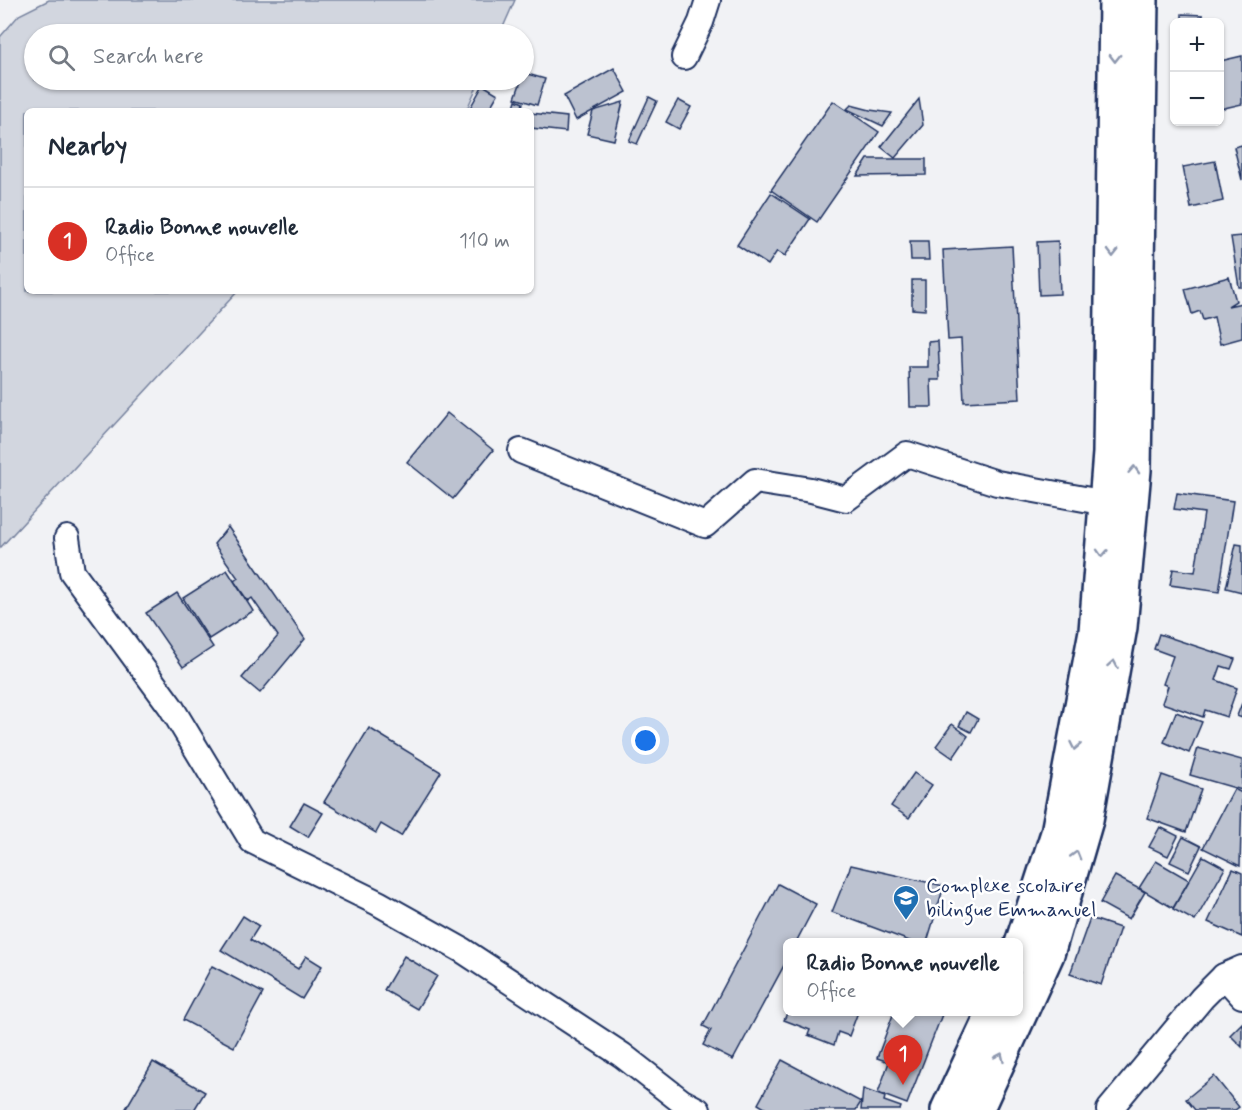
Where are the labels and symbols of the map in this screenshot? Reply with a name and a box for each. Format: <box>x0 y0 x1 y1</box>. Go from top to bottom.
one-way arrow <box>1109 54 1121 63</box>
one-way arrow <box>1107 249 1119 258</box>
one-way arrow <box>1127 465 1140 474</box>
one-way arrow <box>1096 549 1109 558</box>
one-way arrow <box>1106 659 1119 669</box>
your location <box>631 726 660 755</box>
one-way arrow <box>1069 741 1082 751</box>
one-way arrow <box>1068 850 1081 860</box>
place label: Complexe scolaire bilingue Emmanuel <box>926 872 1096 926</box>
school or university icon: Complexe scolaire bilingue Emmanuel <box>891 883 921 921</box>
pin: 1 <box>884 1036 922 1085</box>
one-way arrow <box>993 1052 1005 1063</box>

